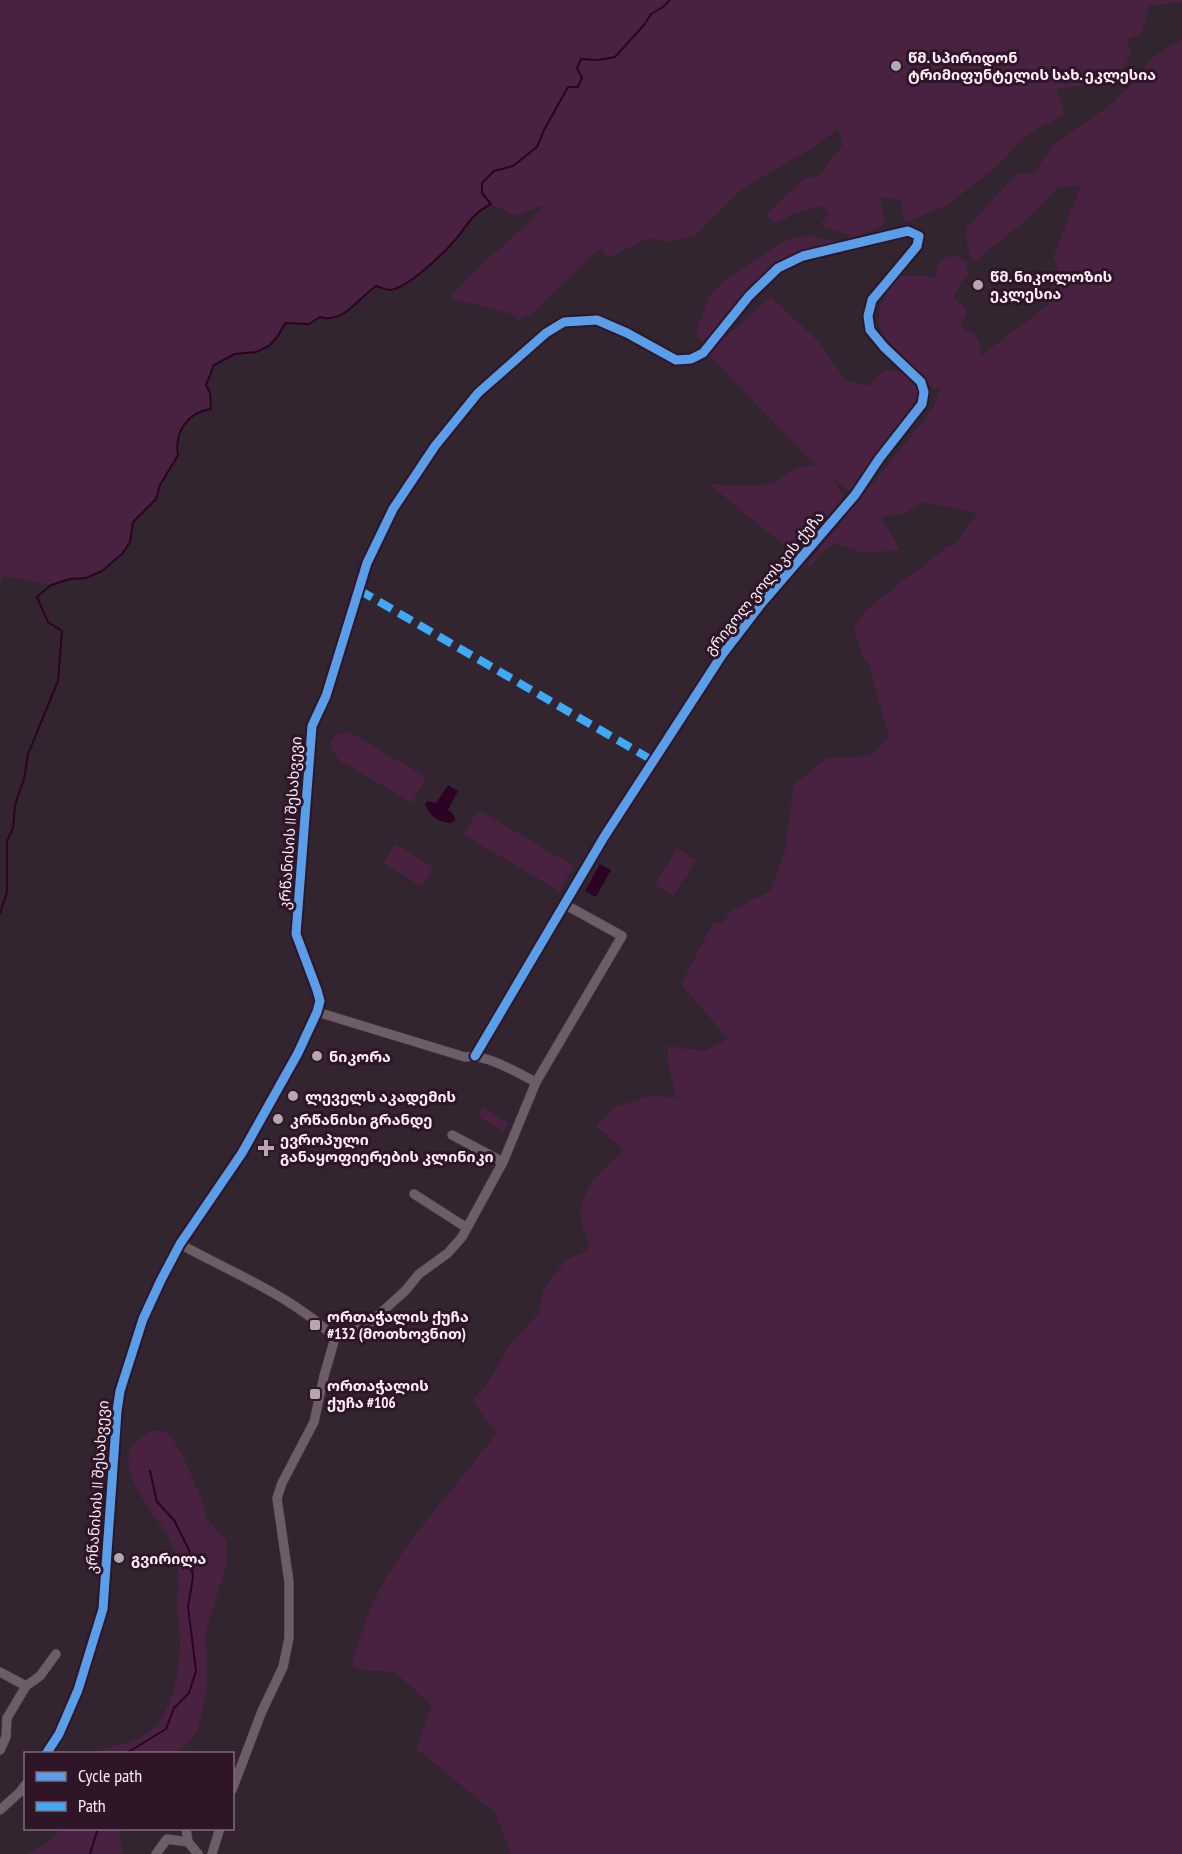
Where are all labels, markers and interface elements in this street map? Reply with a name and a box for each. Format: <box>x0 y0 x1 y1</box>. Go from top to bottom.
place label: წმ. სპირიდონ ტრიმიფუნტელის სახ. ეკლესია <box>908 48 1156 84</box>
marker: წმ. სპირიდონ ტრიმიფუნტელის სახ. ეკლესია <box>889 59 903 73</box>
place label: წმ. ნიკოლოზის ეკლესია <box>990 267 1112 303</box>
marker: წმ. ნიკოლოზის ეკლესია <box>971 278 985 292</box>
street label: გრიგოლ ვოლსკის ქუჩა <box>700 507 828 659</box>
street label: კრწანისის II შესახვევი <box>274 736 306 910</box>
place label: ნიკორა <box>329 1047 391 1066</box>
marker: ნიკორა <box>310 1049 324 1063</box>
place label: ლეველს აკადემის <box>305 1087 456 1106</box>
marker: ლეველს აკადემის <box>286 1089 300 1103</box>
place label: კრწანისი გრანდე <box>290 1110 432 1129</box>
marker: კრწანისი გრანდე <box>271 1112 285 1126</box>
place label: ევროპული განაყოფიერების კლინიკი <box>280 1130 494 1166</box>
marker: ევროპული განაყოფიერების კლინიკი <box>257 1139 275 1157</box>
place label: ორთაჭალის ქუჩა #132 (მოთხოვნით) <box>327 1307 469 1343</box>
marker: ორთაჭალის ქუჩა #132 (მოთხოვნით) <box>308 1318 322 1332</box>
place label: ორთაჭალის ქუჩა #106 <box>327 1376 429 1412</box>
marker: ორთაჭალის ქუჩა #106 <box>308 1387 322 1401</box>
street label: კრწანისის II შესახვევი <box>81 1400 113 1574</box>
place label: გვირილა <box>131 1549 207 1568</box>
marker: გვირილა <box>112 1551 126 1565</box>
legend <box>24 1752 234 1830</box>
text: Cycle path <box>78 1764 142 1787</box>
text: Path <box>78 1794 106 1817</box>

